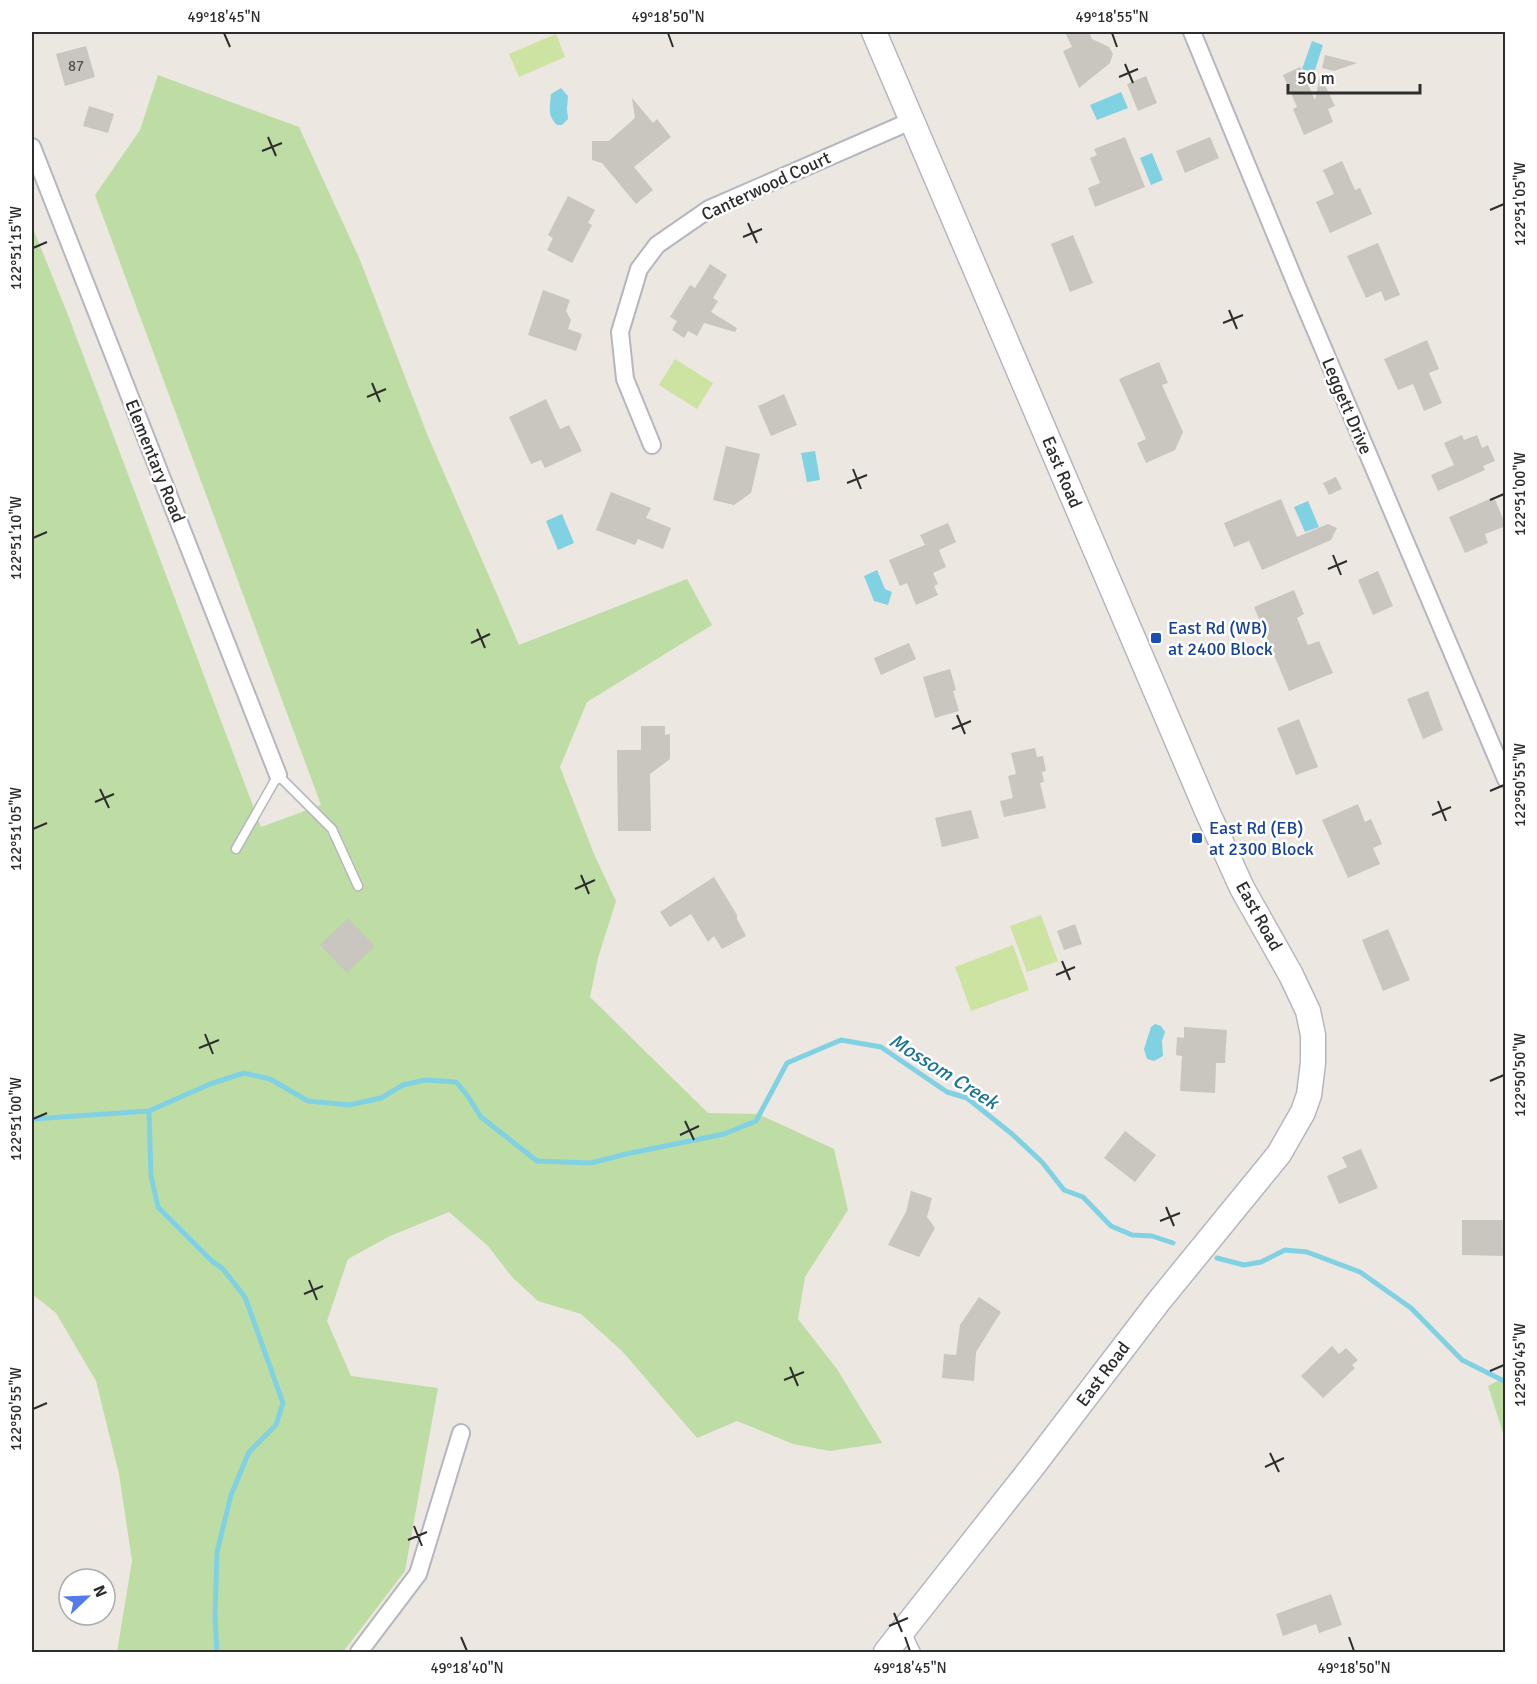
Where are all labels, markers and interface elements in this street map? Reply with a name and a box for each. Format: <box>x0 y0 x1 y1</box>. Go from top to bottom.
text: 49°18'45"N <box>187 8 261 26</box>
text: 49°18'50"N <box>631 8 705 26</box>
text: 49°18'55"N <box>1075 8 1149 26</box>
house number: 87 <box>68 57 84 75</box>
scale bar <box>1288 57 1420 95</box>
text: 50 m <box>1297 67 1335 89</box>
street label: Canterwood Court <box>698 146 834 226</box>
text: 122°51'05"W <box>1511 162 1529 246</box>
text: 122°51'15"W <box>7 206 25 290</box>
street label: Leggett Drive <box>1317 354 1377 458</box>
street label: Elementary Road <box>120 396 190 526</box>
street label: East Road <box>1037 433 1087 511</box>
text: 122°51'00"W <box>1511 452 1529 536</box>
text: 122°51'10"W <box>7 496 25 580</box>
place label: East Rd (WB) at 2400 Block <box>1168 617 1273 660</box>
marker: East Rd (WB) at 2400 Block <box>1149 631 1163 645</box>
text: 122°50'55"W <box>1511 743 1529 827</box>
text: 122°51'05"W <box>7 787 25 871</box>
place label: East Rd (EB) at 2300 Block <box>1209 817 1314 860</box>
marker: East Rd (EB) at 2300 Block <box>1190 831 1204 845</box>
street label: East Road <box>1231 877 1287 955</box>
water label: Mossom Creek <box>885 1028 1005 1116</box>
text: 122°50'50"W <box>1511 1033 1529 1117</box>
text: 122°51'00"W <box>7 1077 25 1161</box>
text: 122°50'45"W <box>1511 1323 1529 1407</box>
street label: East Road <box>1071 1337 1135 1411</box>
text: 122°50'55"W <box>7 1367 25 1451</box>
north arrow <box>57 1567 117 1627</box>
text: N <box>89 1582 111 1601</box>
text: 49°18'40"N <box>430 1659 504 1677</box>
text: 49°18'45"N <box>873 1659 947 1677</box>
text: 49°18'50"N <box>1317 1659 1391 1677</box>

